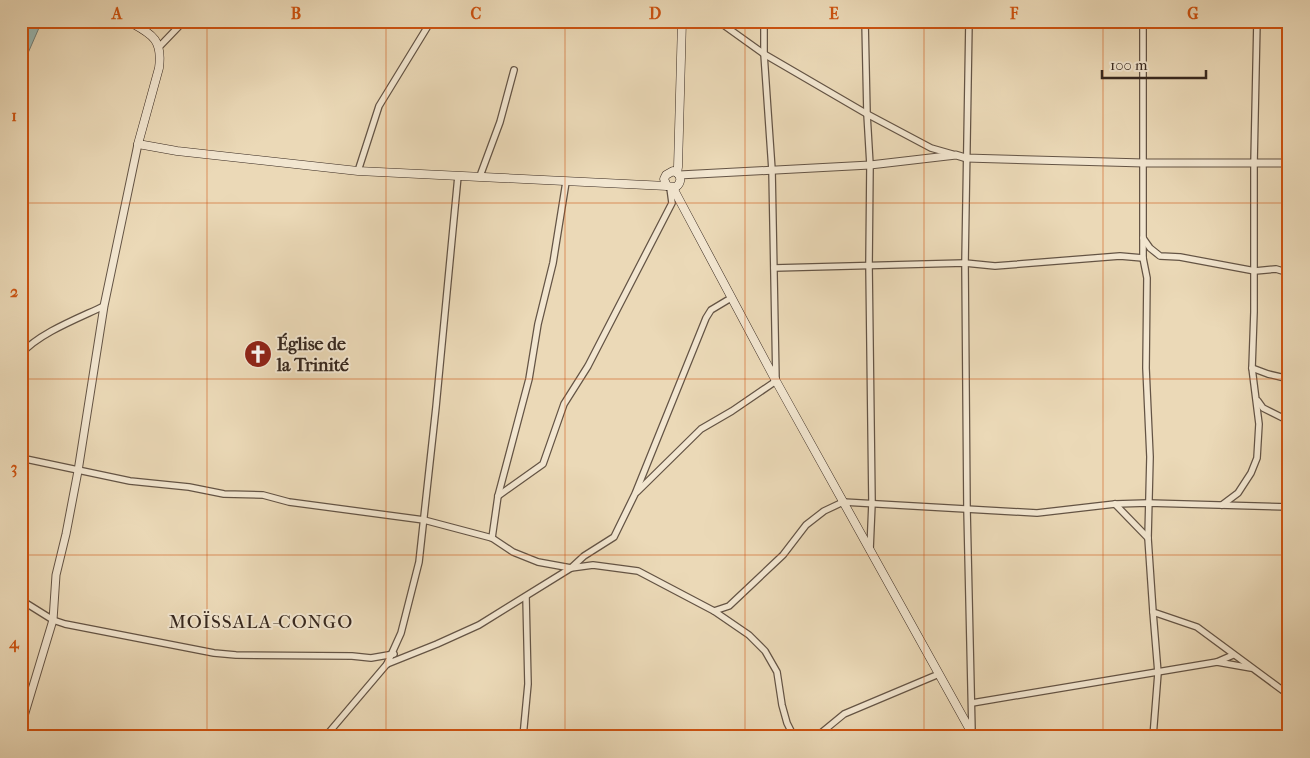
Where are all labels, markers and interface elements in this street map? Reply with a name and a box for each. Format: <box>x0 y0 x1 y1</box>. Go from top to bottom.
text: A <box>111 4 123 23</box>
text: B <box>291 4 301 23</box>
text: C <box>471 4 482 23</box>
text: D <box>649 4 661 23</box>
text: E <box>829 4 839 23</box>
text: F <box>1009 4 1019 23</box>
text: G <box>1187 4 1199 23</box>
scale bar <box>1102 48 1206 80</box>
text: 100 m <box>1110 56 1148 74</box>
text: 1 <box>11 106 17 125</box>
text: 2 <box>10 282 18 301</box>
place label: Église de la Trinité <box>276 332 349 376</box>
church icon: Église de la Trinité <box>243 339 273 369</box>
text: 3 <box>11 458 17 478</box>
district label: MOÏSSALA-CONGO <box>169 611 353 633</box>
text: 4 <box>8 633 20 653</box>

